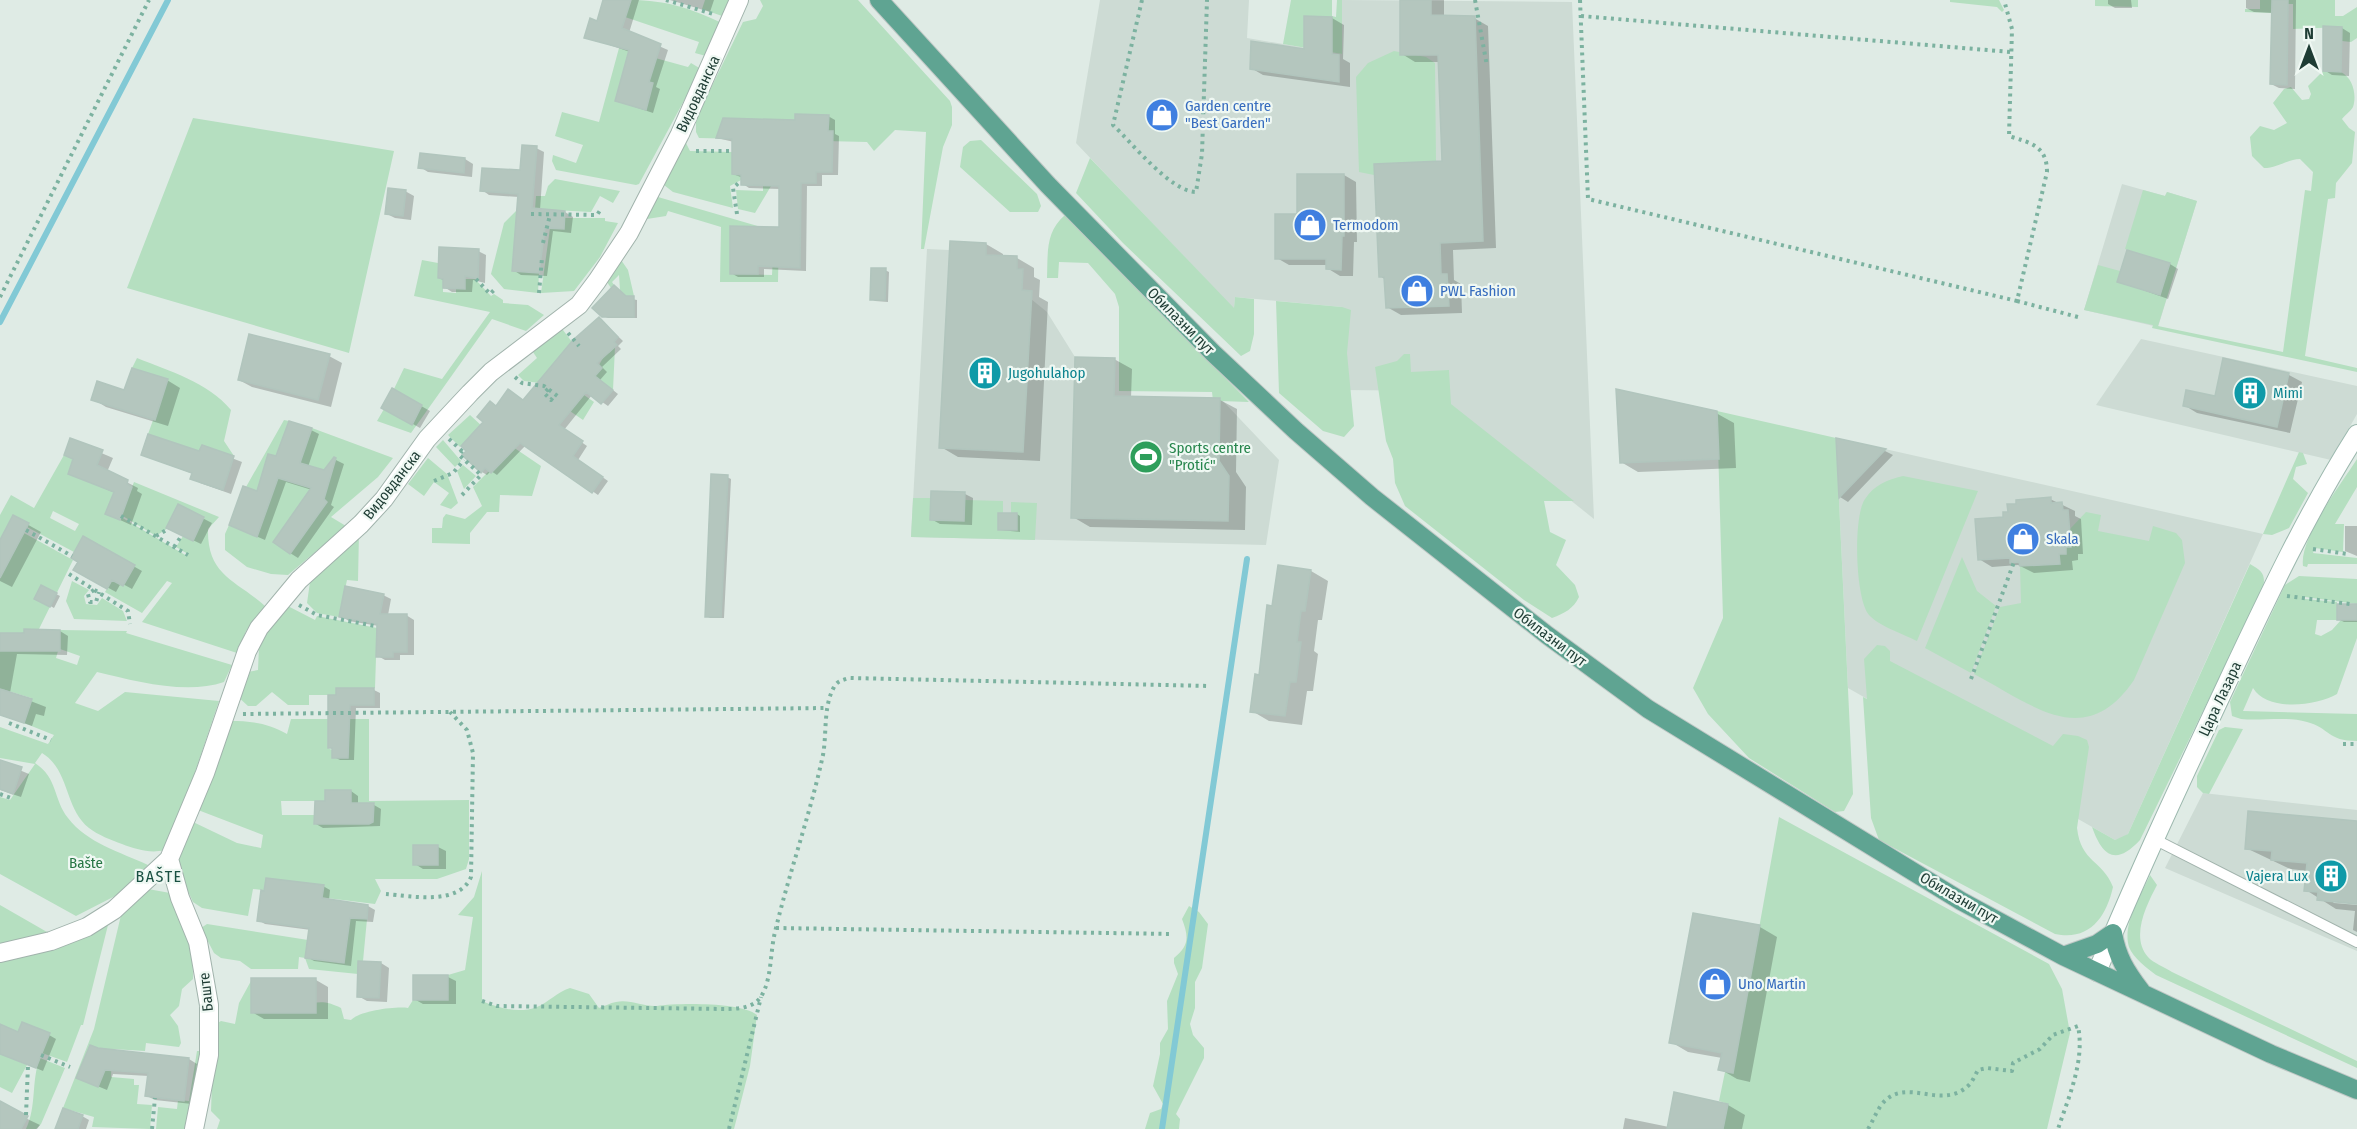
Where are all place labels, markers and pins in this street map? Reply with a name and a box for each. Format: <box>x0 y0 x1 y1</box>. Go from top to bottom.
shop icon: Garden centre "Best Garden" <box>1144 97 1180 133</box>
place label: Garden centre "Best Garden" <box>1185 97 1271 132</box>
shop icon: Termodom <box>1292 207 1328 243</box>
place label: Termodom <box>1333 216 1399 234</box>
shop icon: PWL Fashion <box>1399 273 1435 309</box>
place label: PWL Fashion <box>1440 282 1516 300</box>
building icon: Jugohulahop <box>967 355 1003 391</box>
place label: Jugohulahop <box>1008 364 1085 382</box>
building icon: Mimi <box>2232 375 2268 411</box>
place label: Mimi <box>2273 384 2303 402</box>
sports icon: Sports centre "Protić" <box>1128 439 1164 475</box>
place label: Sports centre "Protić" <box>1169 439 1251 474</box>
shop icon: Skala <box>2005 521 2041 557</box>
place label: Skala <box>2046 530 2079 548</box>
building icon: Vajera Lux <box>2313 858 2349 894</box>
place label: Vajera Lux <box>2246 867 2308 885</box>
shop icon: Uno Martin <box>1697 966 1733 1002</box>
place label: Uno Martin <box>1738 975 1806 993</box>

